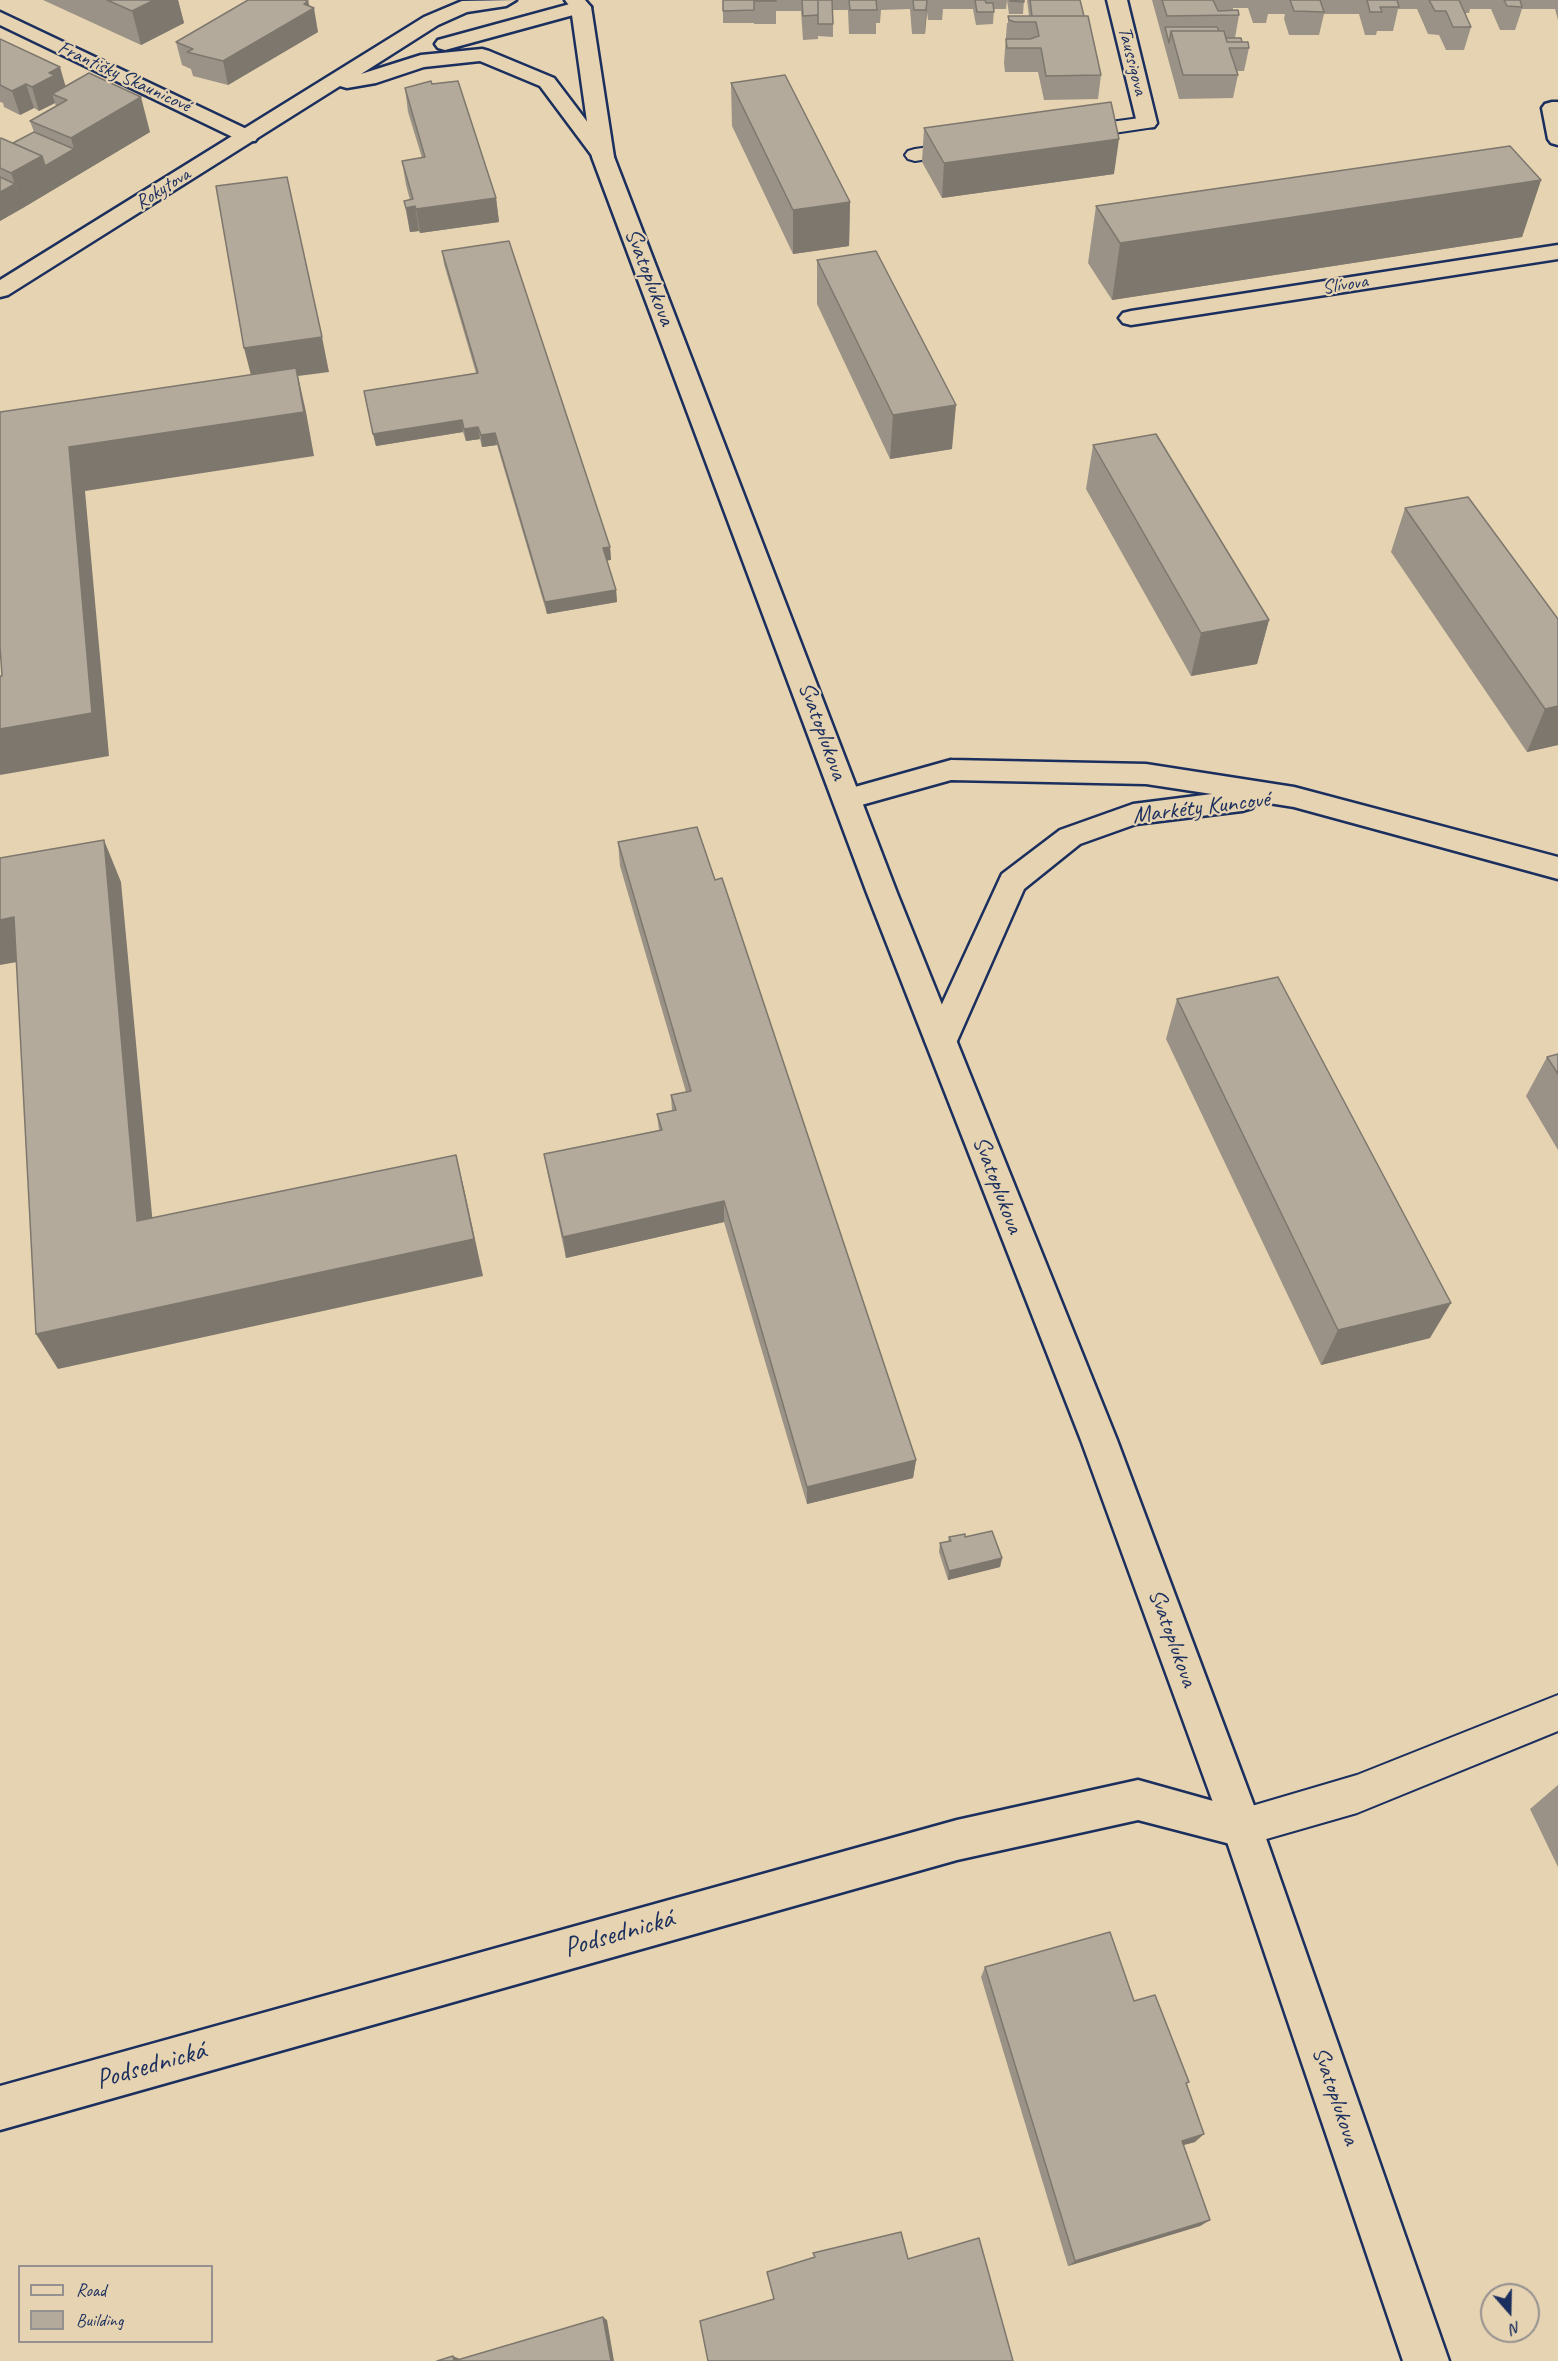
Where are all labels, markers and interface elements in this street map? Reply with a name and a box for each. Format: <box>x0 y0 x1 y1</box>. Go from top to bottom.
street label: Taussigova <box>1112 24 1152 98</box>
street label: Františky Skaunicové <box>54 36 194 118</box>
street label: Rokytova <box>131 163 195 215</box>
street label: Svatoplukova <box>617 224 681 330</box>
street label: Slívova <box>1321 270 1369 300</box>
street label: Svatoplukova <box>791 678 853 784</box>
street label: Markéty Kuncové <box>1131 785 1271 831</box>
street label: Svatoplukova <box>965 1132 1029 1238</box>
street label: Svatoplukova <box>1141 1585 1203 1691</box>
street label: Podsednická <box>560 1902 678 1966</box>
street label: Podsednická <box>92 2034 210 2098</box>
street label: Svatoplukova <box>1305 2043 1365 2149</box>
legend <box>18 2265 213 2343</box>
text: Road <box>76 2279 106 2301</box>
north arrow <box>1480 2283 1540 2343</box>
text: Building <box>76 2309 123 2331</box>
text: N <box>1507 2317 1524 2339</box>

